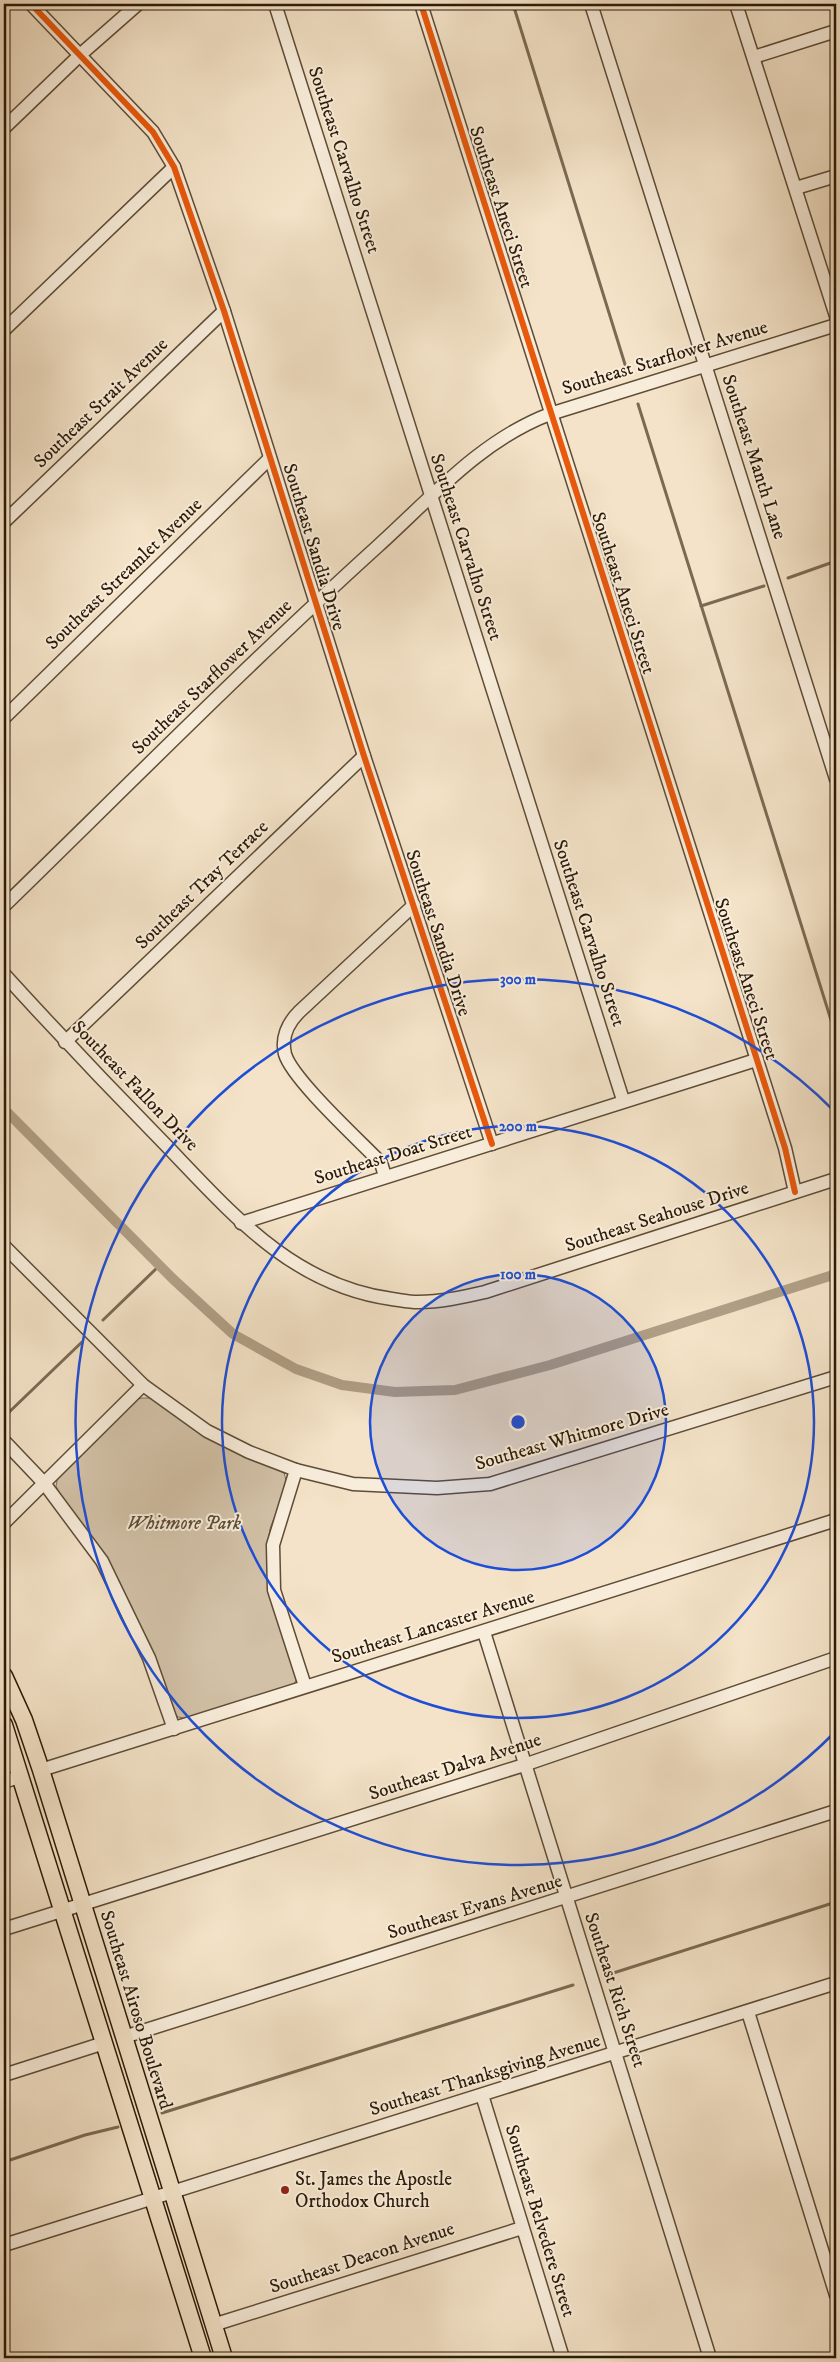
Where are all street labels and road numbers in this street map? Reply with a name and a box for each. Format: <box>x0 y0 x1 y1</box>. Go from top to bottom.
street label: Southeast Carvalho Street <box>303 64 385 256</box>
street label: Southeast Aneci Street <box>464 123 538 291</box>
street label: Southeast Starflower Avenue <box>559 316 771 400</box>
street label: Southeast Strait Avenue <box>29 333 173 473</box>
street label: Southeast Manth Lane <box>717 372 792 542</box>
street label: Southeast Carvalho Street <box>425 451 507 643</box>
street label: Southeast Sandia Drive <box>278 461 350 633</box>
street label: Southeast Streamlet Avenue <box>41 493 207 655</box>
street label: Southeast Aneci Street <box>586 509 660 677</box>
street label: Southeast Starflower Avenue <box>127 594 297 760</box>
street label: Southeast Tray Terrace <box>131 816 273 954</box>
street label: Southeast Carvalho Street <box>548 837 630 1029</box>
street label: Southeast Sandia Drive <box>400 847 476 1019</box>
street label: Southeast Aneci Street <box>709 895 783 1063</box>
street label: Southeast Fallon Drive <box>67 1016 203 1156</box>
street label: Southeast Doat Street <box>312 1120 474 1190</box>
street label: Southeast Seahouse Drive <box>562 1176 752 1258</box>
street label: Southeast Whitmore Drive <box>473 1398 672 1476</box>
street label: Southeast Lancaster Avenue <box>329 1585 537 1669</box>
street label: Southeast Dalva Avenue <box>366 1728 544 1806</box>
street label: Southeast Evans Avenue <box>385 1869 565 1945</box>
street label: Southeast Airoso Boulevard <box>95 1908 177 2113</box>
street label: Southeast Rich Street <box>579 1910 651 2070</box>
street label: Southeast Thanksgiving Avenue <box>367 2029 603 2121</box>
street label: Southeast Belvedere Street <box>500 2122 580 2320</box>
street label: Southeast Deacon Avenue <box>267 2217 458 2299</box>

